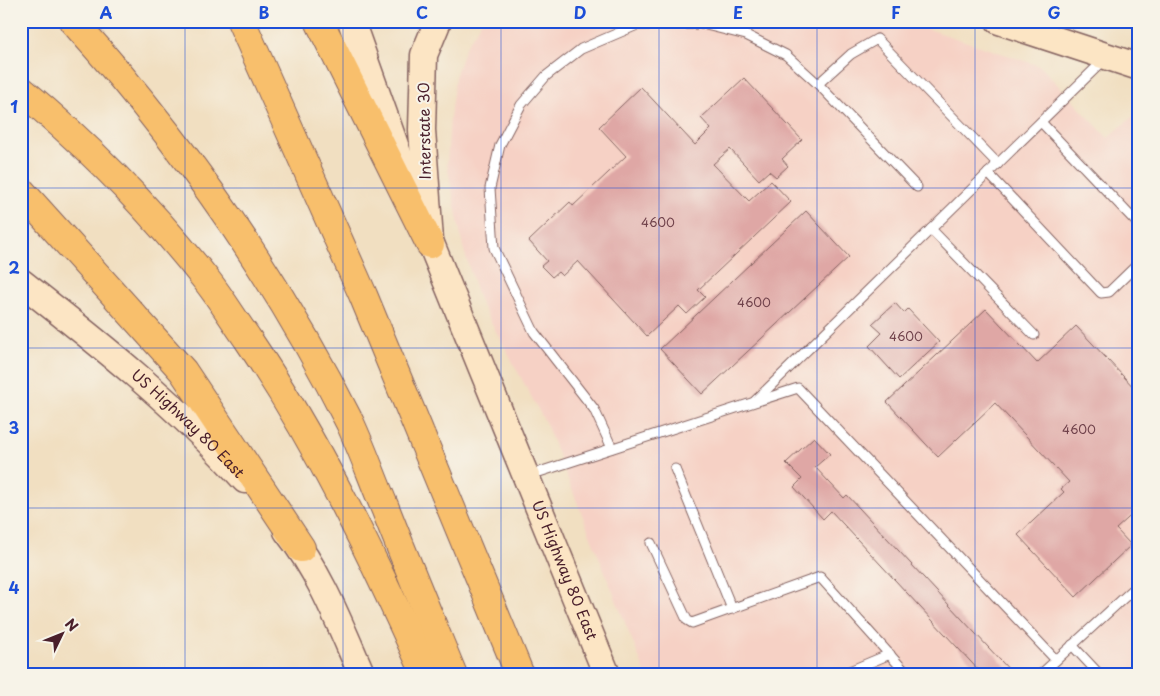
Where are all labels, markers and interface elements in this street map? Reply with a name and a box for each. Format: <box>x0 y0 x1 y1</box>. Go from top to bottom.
text: A <box>100 0 113 24</box>
text: B <box>259 0 270 24</box>
text: C <box>416 0 428 24</box>
text: D <box>574 0 586 24</box>
text: E <box>733 0 743 24</box>
text: F <box>891 0 901 24</box>
text: G <box>1047 0 1061 24</box>
street label: Interstate 30 <box>411 82 436 180</box>
text: 1 <box>10 94 18 118</box>
house number: 4600 <box>641 213 675 231</box>
text: 2 <box>8 255 20 279</box>
house number: 4600 <box>737 293 771 311</box>
house number: 4600 <box>889 327 923 345</box>
street label: US Highway 80 East <box>127 363 251 483</box>
text: 3 <box>9 415 19 439</box>
house number: 4600 <box>1062 420 1096 438</box>
street label: US Highway 80 East <box>527 496 605 643</box>
text: 4 <box>9 575 20 599</box>
north arrow <box>38 608 88 658</box>
text: N <box>60 614 83 636</box>

